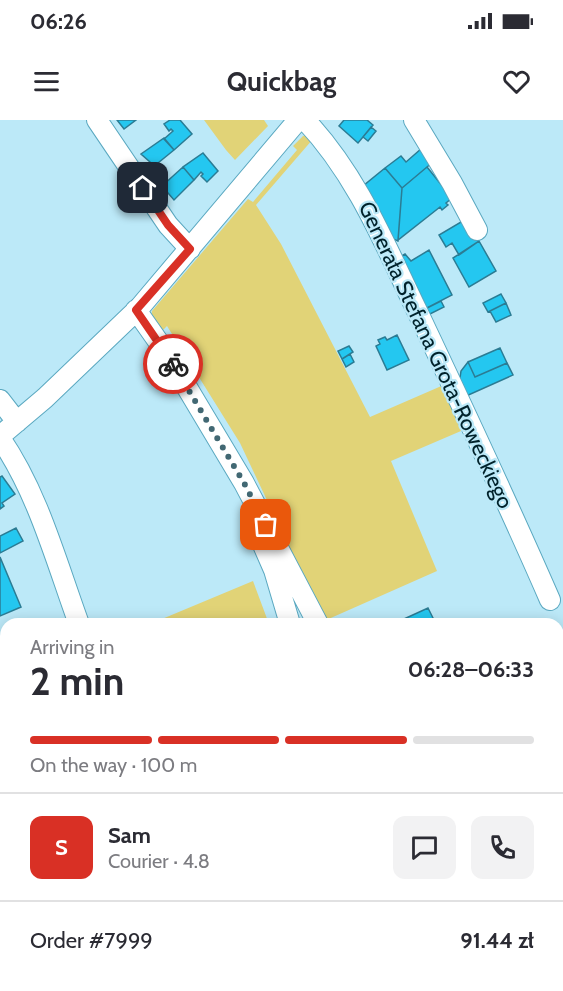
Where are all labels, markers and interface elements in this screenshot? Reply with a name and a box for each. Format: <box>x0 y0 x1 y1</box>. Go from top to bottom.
text: 06:26 <box>30 8 87 35</box>
icon: menu <box>30 65 63 98</box>
text: Quickbag <box>227 65 336 98</box>
icon: heart <box>500 65 533 98</box>
pin <box>117 162 168 213</box>
icon: home <box>126 171 159 204</box>
street label: Generała Stefana Grota-Roweckiego <box>353 197 519 513</box>
courier <box>143 334 203 394</box>
icon: bike <box>157 348 190 381</box>
pin <box>240 499 291 550</box>
icon: bag <box>249 508 282 541</box>
text: Arriving in <box>30 635 114 659</box>
text: 06:28–06:33 <box>408 656 534 683</box>
text: 2 min <box>30 657 124 705</box>
text: On the way · 100 m <box>30 753 197 777</box>
button: chat <box>393 816 456 879</box>
button: phone <box>471 816 534 879</box>
text: Sam <box>108 822 151 849</box>
text: S <box>55 834 68 861</box>
text: Courier · 4.8 <box>108 849 210 873</box>
text: Order #7999 <box>30 927 153 954</box>
text: 91.44 zł <box>460 927 534 954</box>

